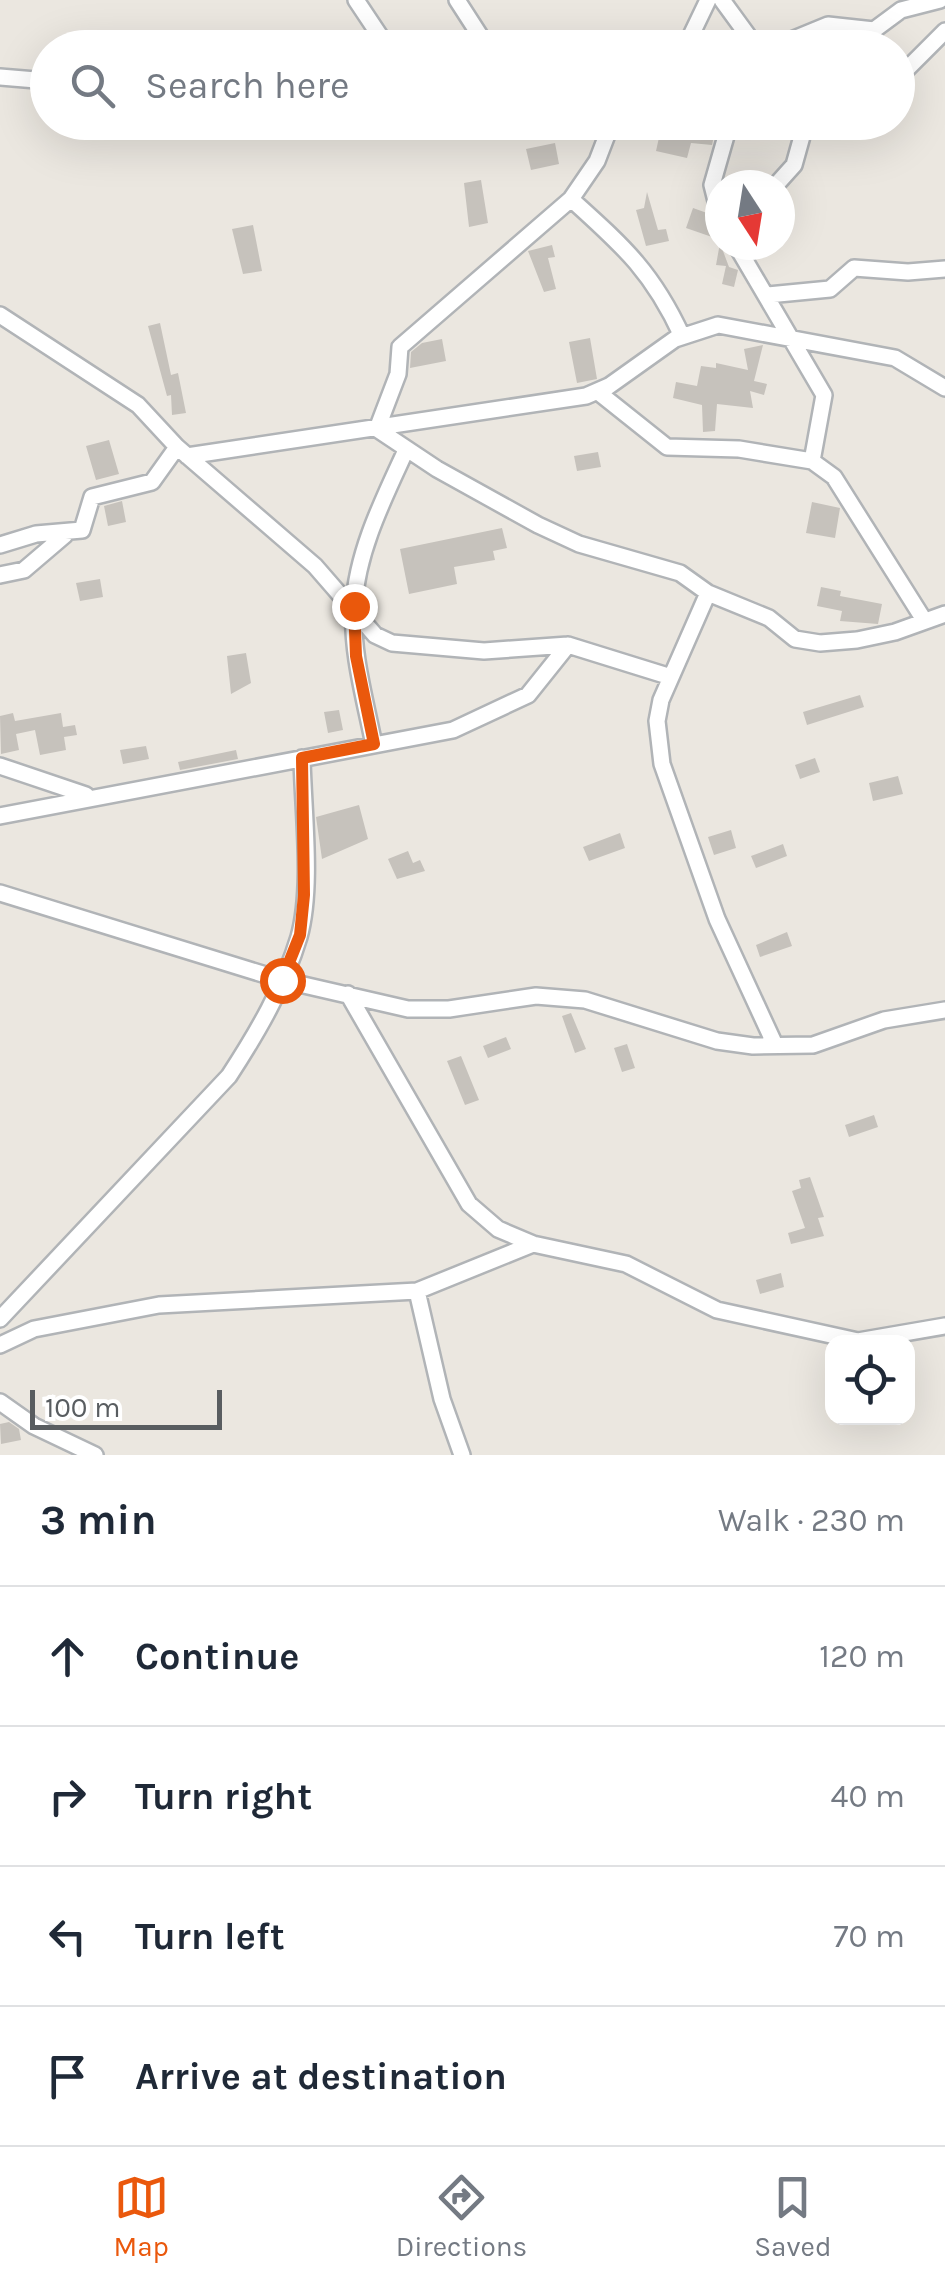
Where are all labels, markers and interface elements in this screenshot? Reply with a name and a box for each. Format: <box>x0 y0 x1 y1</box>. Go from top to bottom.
search box <box>30 30 915 140</box>
icon: search <box>65 58 120 113</box>
text: Search here <box>145 63 349 108</box>
north arrow <box>705 170 795 260</box>
route end <box>332 584 378 630</box>
route start <box>260 958 306 1004</box>
map controls <box>825 1335 915 1425</box>
button: locate <box>825 1335 915 1425</box>
scale bar <box>30 1385 222 1430</box>
text: 100 m <box>45 1391 120 1424</box>
text: 3 min <box>40 1495 157 1545</box>
text: Walk · 230 m <box>718 1502 905 1539</box>
icon: ahead <box>40 1629 95 1684</box>
text: Continue <box>135 1634 299 1679</box>
text: 120 m <box>819 1638 905 1675</box>
icon: right <box>40 1769 95 1824</box>
text: Turn right <box>135 1774 312 1819</box>
text: 40 m <box>831 1778 905 1815</box>
icon: left <box>40 1909 95 1964</box>
text: Turn left <box>135 1914 285 1959</box>
text: 70 m <box>833 1918 905 1955</box>
icon: arrive <box>40 2049 95 2104</box>
text: Arrive at destination <box>135 2054 507 2099</box>
tab: Map <box>113 2170 169 2263</box>
tab: Directions <box>396 2170 527 2263</box>
tab: Saved <box>754 2170 832 2263</box>

